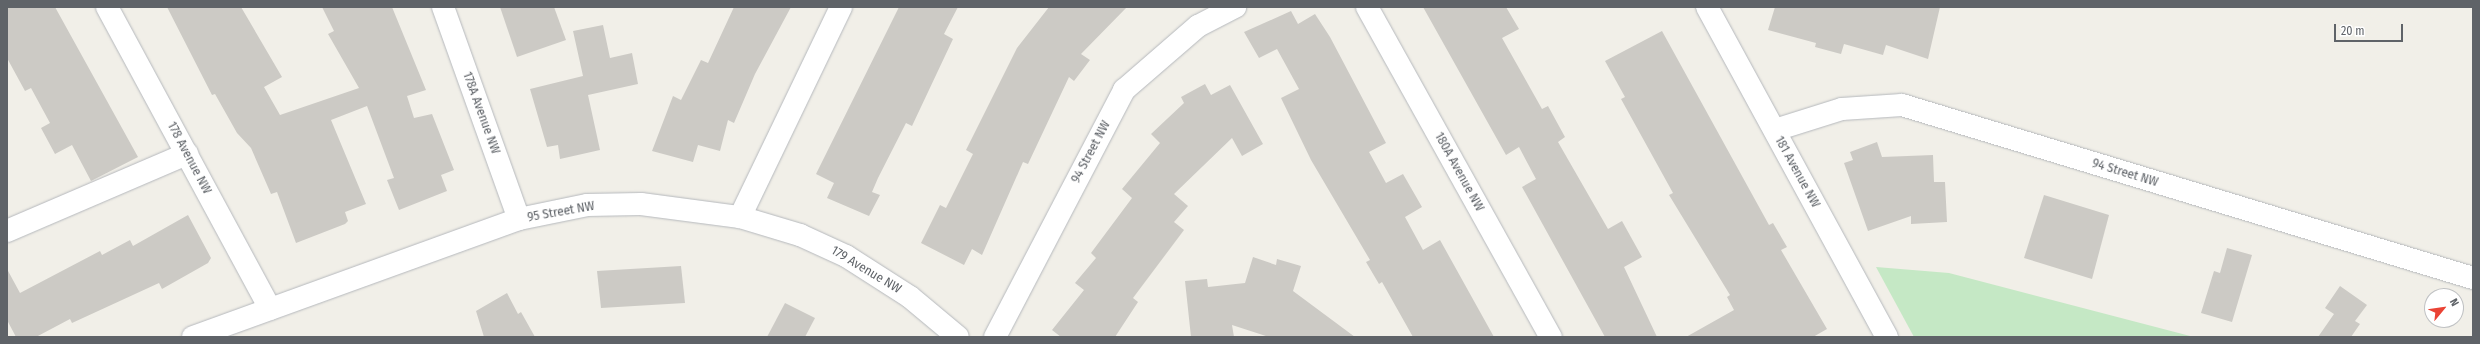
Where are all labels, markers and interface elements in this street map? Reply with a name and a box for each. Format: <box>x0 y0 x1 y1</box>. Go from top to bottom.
scale bar <box>2336 16 2405 42</box>
text: 20 m <box>2341 24 2365 38</box>
street label: 178A Avenue NW <box>459 70 503 156</box>
street label: 94 Street NW <box>1068 118 1114 186</box>
street label: 178 Avenue NW <box>163 119 215 197</box>
street label: 180A Avenue NW <box>1431 130 1487 214</box>
street label: 181 Avenue NW <box>1771 134 1823 210</box>
street label: 94 Street NW <box>2090 156 2160 190</box>
street label: 95 Street NW <box>526 198 596 226</box>
street label: 179 Avenue NW <box>828 243 904 297</box>
north arrow <box>2424 288 2464 328</box>
text: N <box>2447 296 2461 308</box>

